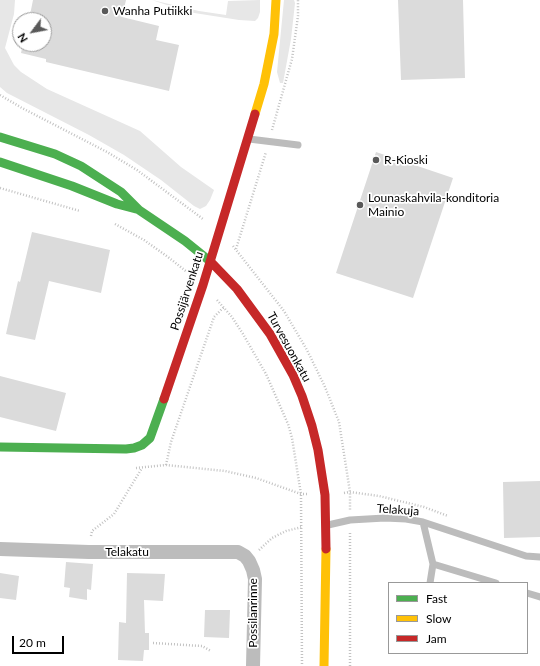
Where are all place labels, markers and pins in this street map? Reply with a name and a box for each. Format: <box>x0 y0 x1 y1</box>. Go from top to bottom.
place label: Wanha Putiikki <box>113 4 192 18</box>
marker: Wanha Putiikki <box>100 6 110 16</box>
place label: R-Kioski <box>384 153 428 167</box>
marker: R-Kioski <box>371 155 381 165</box>
place label: Lounaskahvila-konditoria Mainio <box>368 191 499 219</box>
marker: Lounaskahvila-konditoria Mainio <box>355 200 365 210</box>

